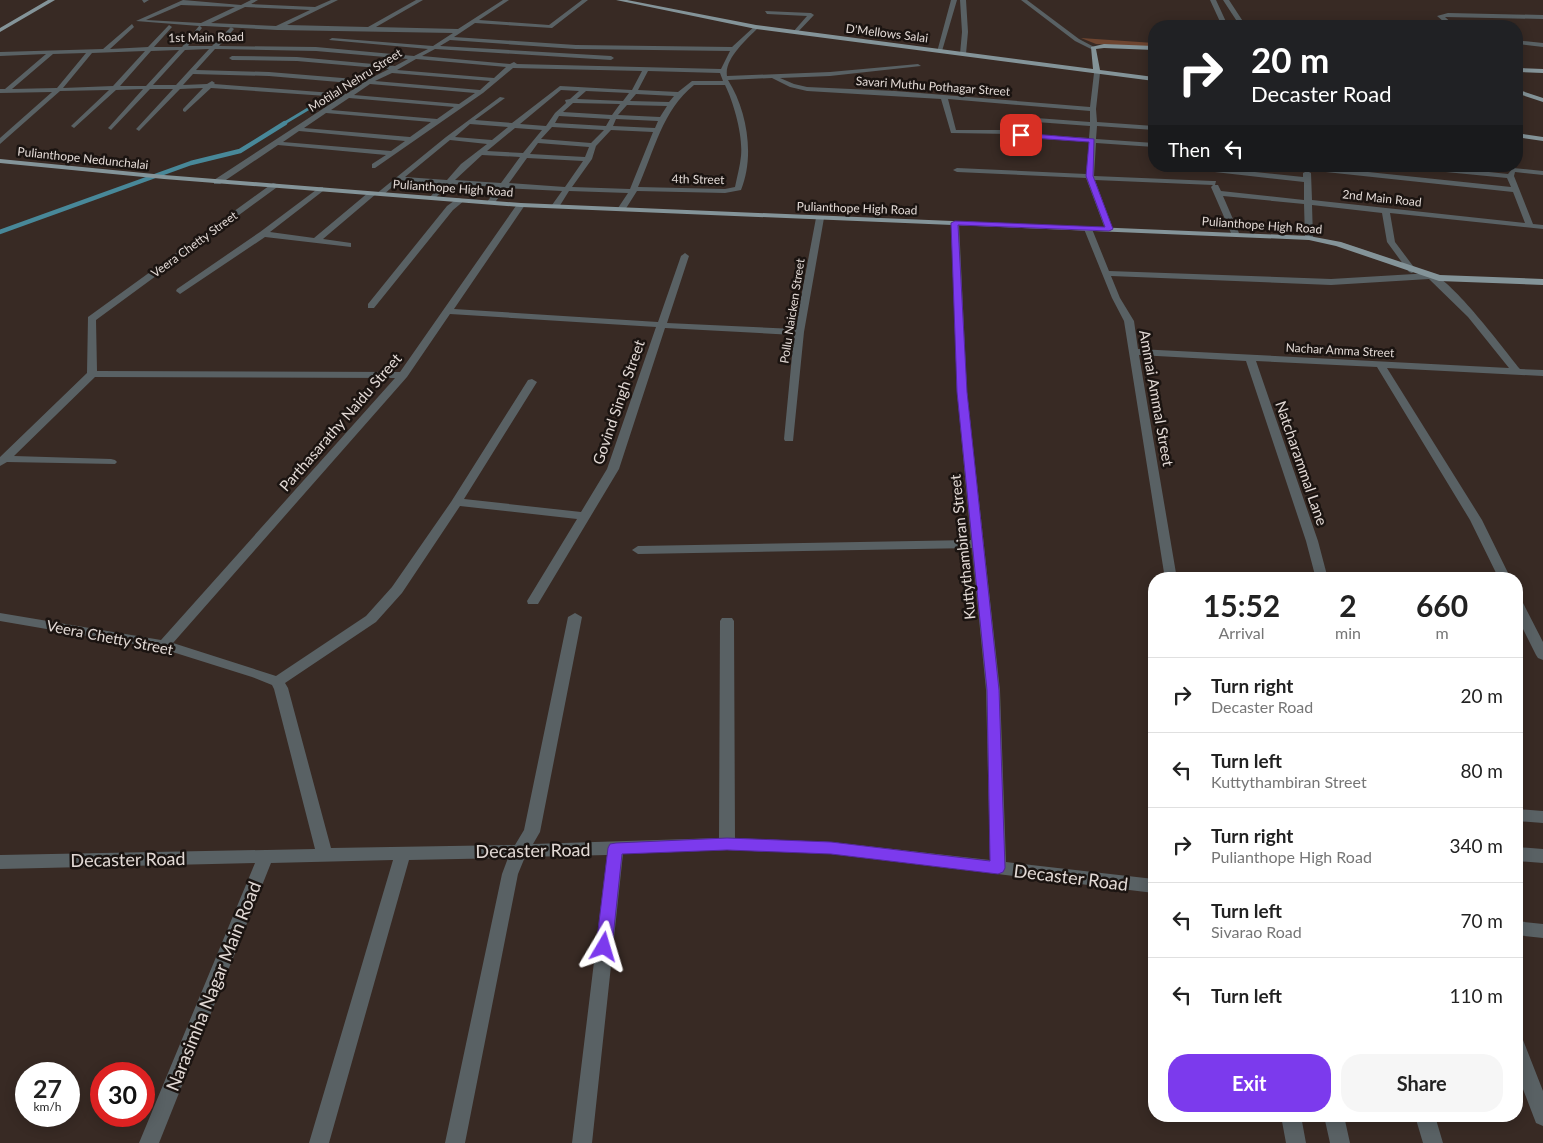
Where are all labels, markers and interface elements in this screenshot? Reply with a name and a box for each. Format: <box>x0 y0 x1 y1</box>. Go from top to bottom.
street label: D'Mellows Salai <box>845 21 929 46</box>
street label: 1st Main Road <box>168 29 244 45</box>
text: 20 m <box>1251 38 1329 80</box>
icon: right <box>1168 40 1233 105</box>
street label: Motilal Nehru Street <box>305 45 405 115</box>
street label: Savari Muthu Pothagar Street <box>855 73 1011 99</box>
text: Decaster Road <box>1251 80 1392 107</box>
pin <box>1000 114 1042 156</box>
icon: arrive <box>1007 121 1035 149</box>
icon: left <box>1220 135 1248 163</box>
text: Then <box>1168 138 1210 161</box>
street label: Pulianthope Nedunchalai <box>17 144 149 172</box>
street label: 4th Street <box>672 171 725 187</box>
street label: Pulianthope High Road <box>392 176 514 200</box>
street label: 2nd Main Road <box>1342 186 1422 210</box>
street label: Pulianthope High Road <box>796 198 918 218</box>
street label: Veera Chetty Street <box>148 207 241 280</box>
street label: Pulianthope High Road <box>1201 213 1323 237</box>
street label: Pollu Naicken Street <box>776 257 808 365</box>
street label: Ammai Ammal Street <box>1136 328 1178 468</box>
street label: Govind Singh Street <box>588 337 648 467</box>
street label: Nachar Amma Street <box>1285 340 1395 360</box>
street label: Parthasarathy Naidu Street <box>275 349 405 495</box>
street label: Natcharammal Lane <box>1272 398 1332 528</box>
street label: Kuttythambiran Street <box>945 473 979 621</box>
text: 15:52 <box>1203 587 1280 623</box>
text: 2 <box>1339 587 1357 623</box>
text: 660 <box>1416 587 1468 623</box>
street label: Veera Chetty Street <box>45 616 175 658</box>
text: Arrival <box>1218 623 1265 642</box>
text: min <box>1335 623 1361 642</box>
text: m <box>1435 623 1449 642</box>
text: Turn right <box>1211 674 1293 697</box>
icon: right <box>1168 681 1196 709</box>
text: 20 m <box>1460 684 1503 707</box>
text: Decaster Road <box>1211 697 1313 716</box>
text: Turn left <box>1211 749 1282 772</box>
icon: left <box>1168 756 1196 784</box>
text: 80 m <box>1460 759 1503 782</box>
text: Kuttythambiran Street <box>1211 772 1367 791</box>
text: Turn right <box>1211 824 1293 847</box>
icon: right <box>1168 831 1196 859</box>
text: 340 m <box>1449 834 1503 857</box>
street label: Decaster Road <box>475 838 591 862</box>
street label: Decaster Road <box>70 847 186 871</box>
text: Pulianthope High Road <box>1211 847 1372 866</box>
street label: Decaster Road <box>1013 859 1129 895</box>
street label: Narasimha Nagar Main Road <box>161 878 265 1094</box>
text: Turn left <box>1211 899 1282 922</box>
icon: left <box>1168 906 1196 934</box>
text: 70 m <box>1460 909 1503 932</box>
position arrow <box>577 920 629 972</box>
text: Sivarao Road <box>1211 922 1302 941</box>
icon: left <box>1168 981 1196 1009</box>
text: Turn left <box>1211 984 1282 1007</box>
text: 110 m <box>1449 984 1503 1007</box>
button: Exit <box>1168 1054 1331 1112</box>
button: Share <box>1341 1054 1503 1112</box>
speed limit sign: 30 <box>90 1062 155 1127</box>
text: 27 <box>33 1073 62 1103</box>
text: km/h <box>33 1099 62 1114</box>

